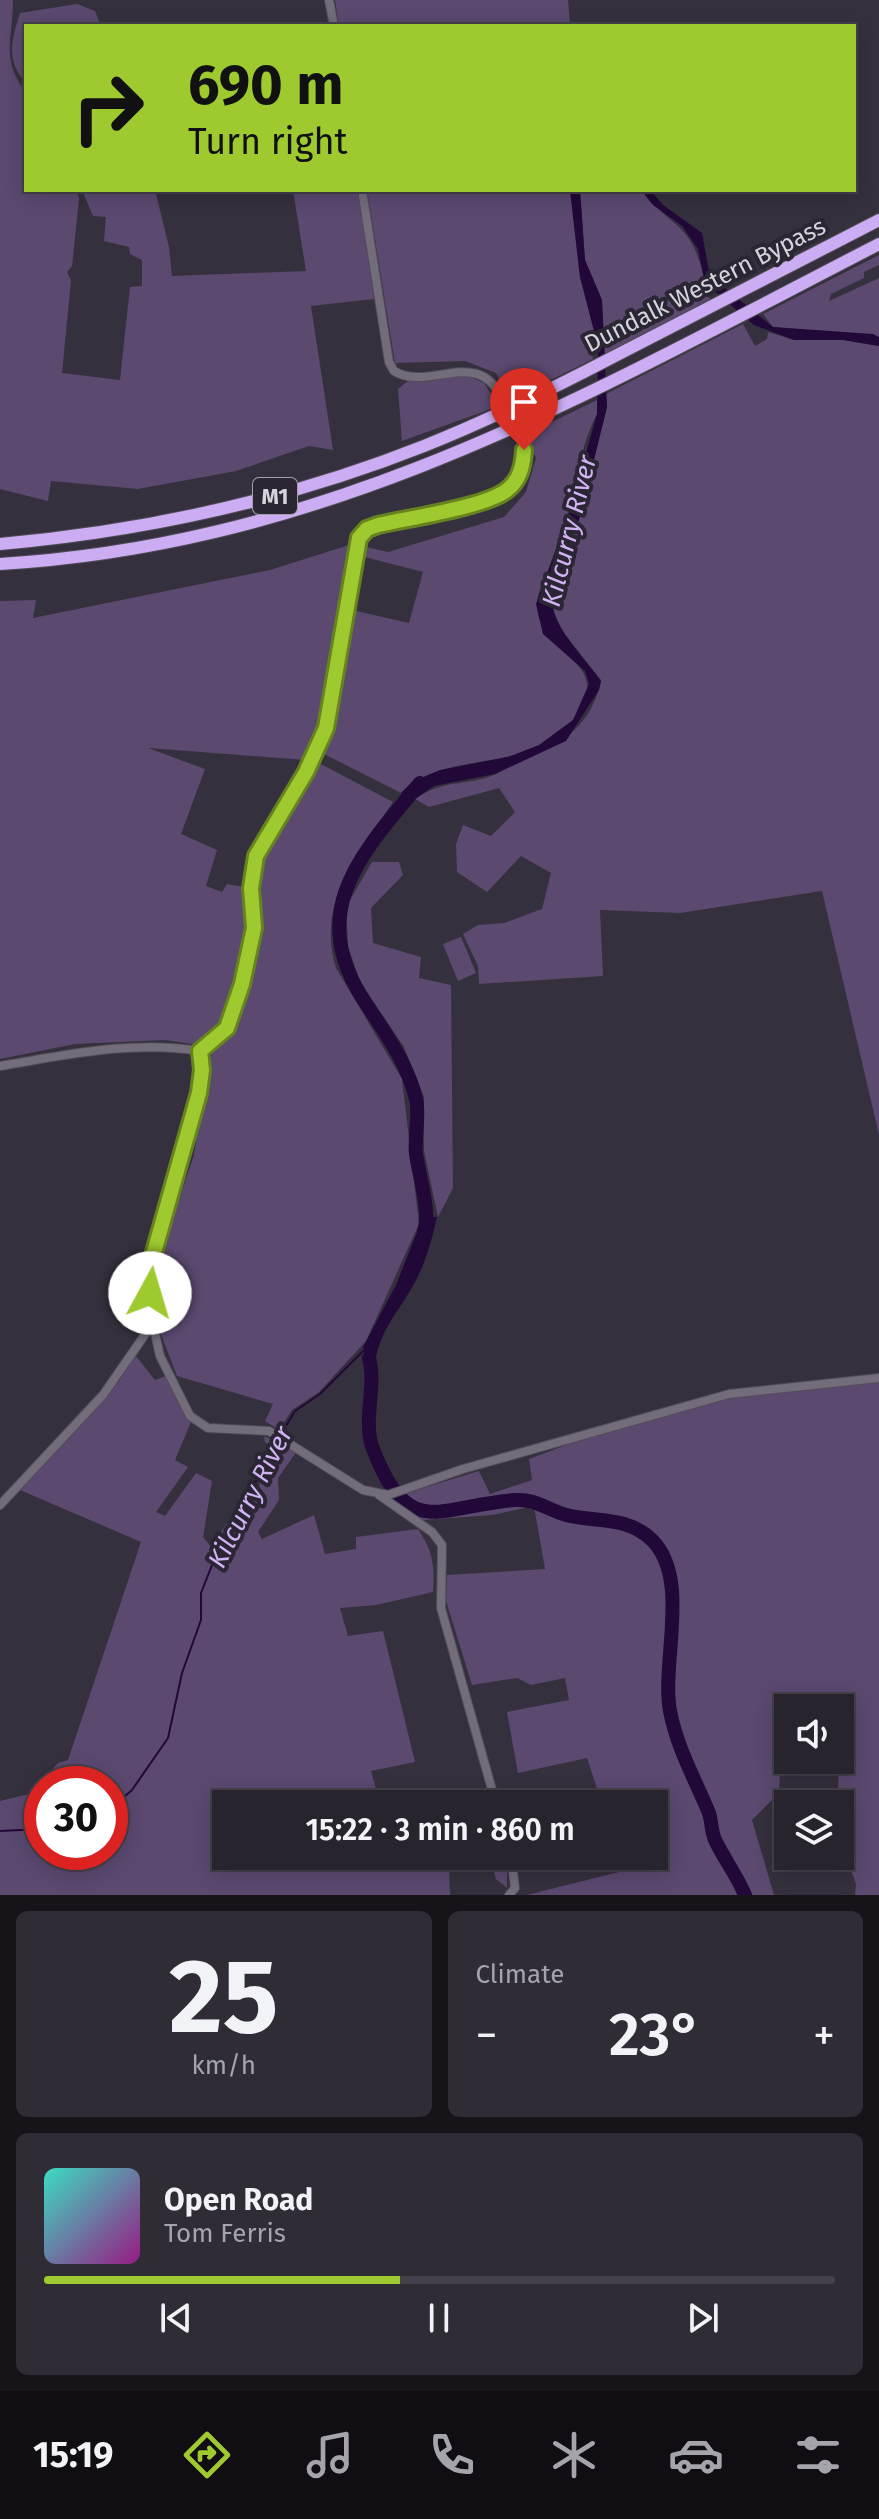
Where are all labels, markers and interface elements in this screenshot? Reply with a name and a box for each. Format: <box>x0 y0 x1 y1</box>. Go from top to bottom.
text: 690 m <box>188 52 343 119</box>
icon: right <box>56 56 160 160</box>
text: Turn right <box>188 120 348 164</box>
street label: Dundalk Western Bypass <box>580 212 830 358</box>
pin <box>490 368 558 450</box>
icon: arrive <box>502 380 546 424</box>
water label: Kilcurry River <box>536 451 603 610</box>
road number: M1 <box>253 478 297 514</box>
position arrow <box>108 1251 192 1335</box>
water label: Kilcurry River <box>202 1420 300 1573</box>
map controls <box>774 1694 854 1870</box>
button: sound <box>774 1694 854 1774</box>
speed limit sign: 30 <box>24 1766 128 1870</box>
button: layers <box>774 1790 854 1870</box>
text: 15:22 · 3 min · 860 m <box>305 1812 575 1848</box>
text: 25 <box>169 1935 279 2060</box>
text: Climate <box>476 1959 564 1990</box>
text: 23° <box>609 1999 702 2071</box>
text: − <box>476 2009 498 2062</box>
text: + <box>813 2009 835 2062</box>
text: km/h <box>192 2050 256 2081</box>
text: Open Road <box>164 2182 313 2218</box>
text: Tom Ferris <box>164 2218 286 2249</box>
icon: previous <box>154 2296 198 2340</box>
icon: pause <box>417 2296 461 2340</box>
icon: next <box>681 2296 725 2340</box>
icon: directions <box>179 2427 235 2483</box>
icon: music <box>302 2427 358 2483</box>
icon: phone <box>424 2427 480 2483</box>
icon: climate <box>546 2427 602 2483</box>
icon: car <box>668 2427 724 2483</box>
icon: filters <box>790 2427 846 2483</box>
text: 15:19 <box>33 2433 113 2477</box>

